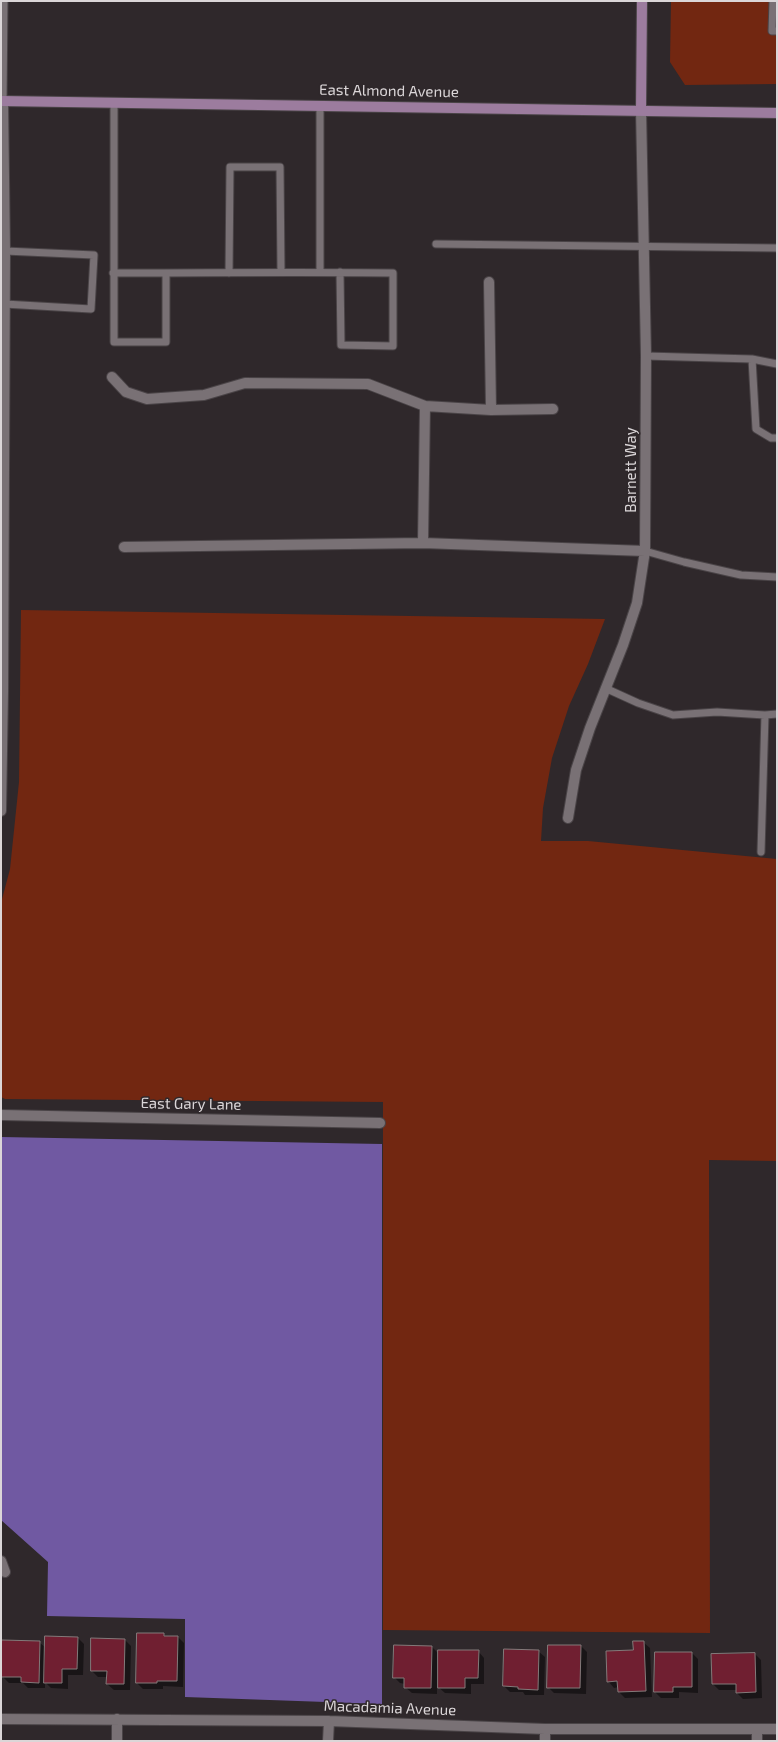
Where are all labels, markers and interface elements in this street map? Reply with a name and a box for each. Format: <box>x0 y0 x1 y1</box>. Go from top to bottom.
street label: East Almond Avenue <box>319 81 459 101</box>
street label: Barnett Way <box>622 427 640 513</box>
street label: East Gary Lane <box>140 1094 242 1114</box>
street label: Macadamia Avenue <box>323 1697 457 1719</box>

